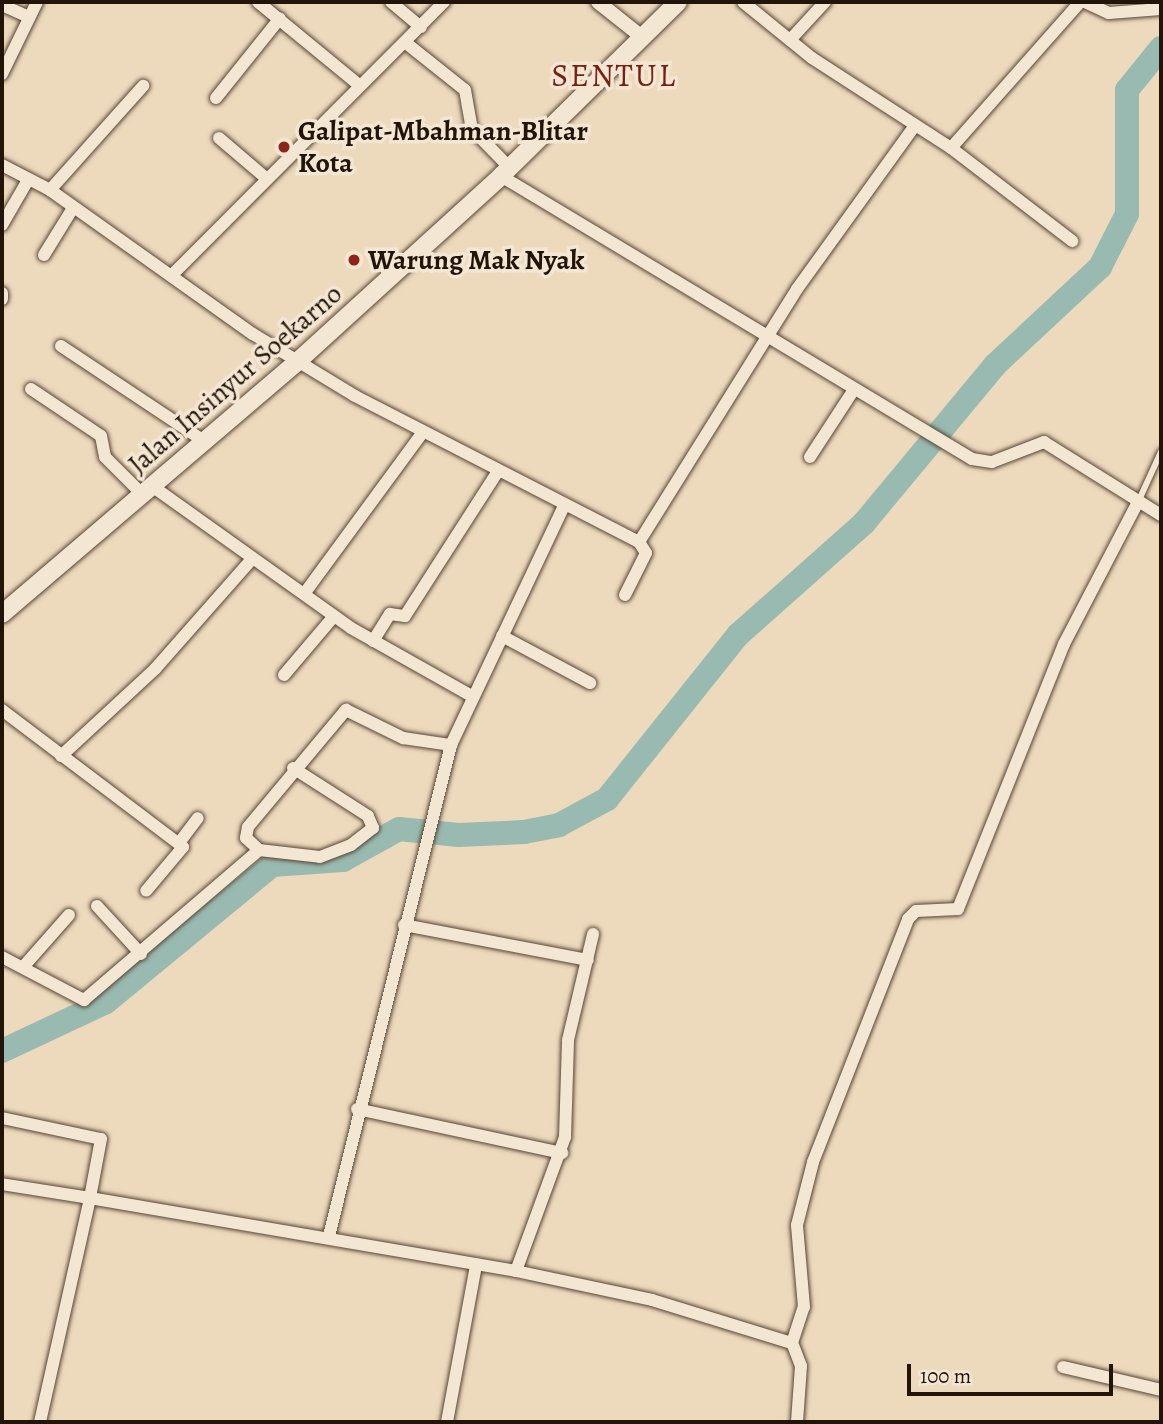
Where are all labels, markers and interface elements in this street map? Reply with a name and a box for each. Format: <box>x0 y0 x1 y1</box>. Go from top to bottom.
district label: SENTUL <box>552 56 676 94</box>
place label: Galipat-Mbahman-Blitar Kota <box>298 114 588 180</box>
marker: Galipat-Mbahman-Blitar Kota <box>276 139 292 155</box>
place label: Warung Mak Nyak <box>368 243 585 277</box>
marker: Warung Mak Nyak <box>346 252 362 268</box>
street label: Jalan Insinyur Soekarno <box>121 277 349 481</box>
scale bar <box>911 1350 1118 1394</box>
text: 100 m <box>920 1362 971 1390</box>

